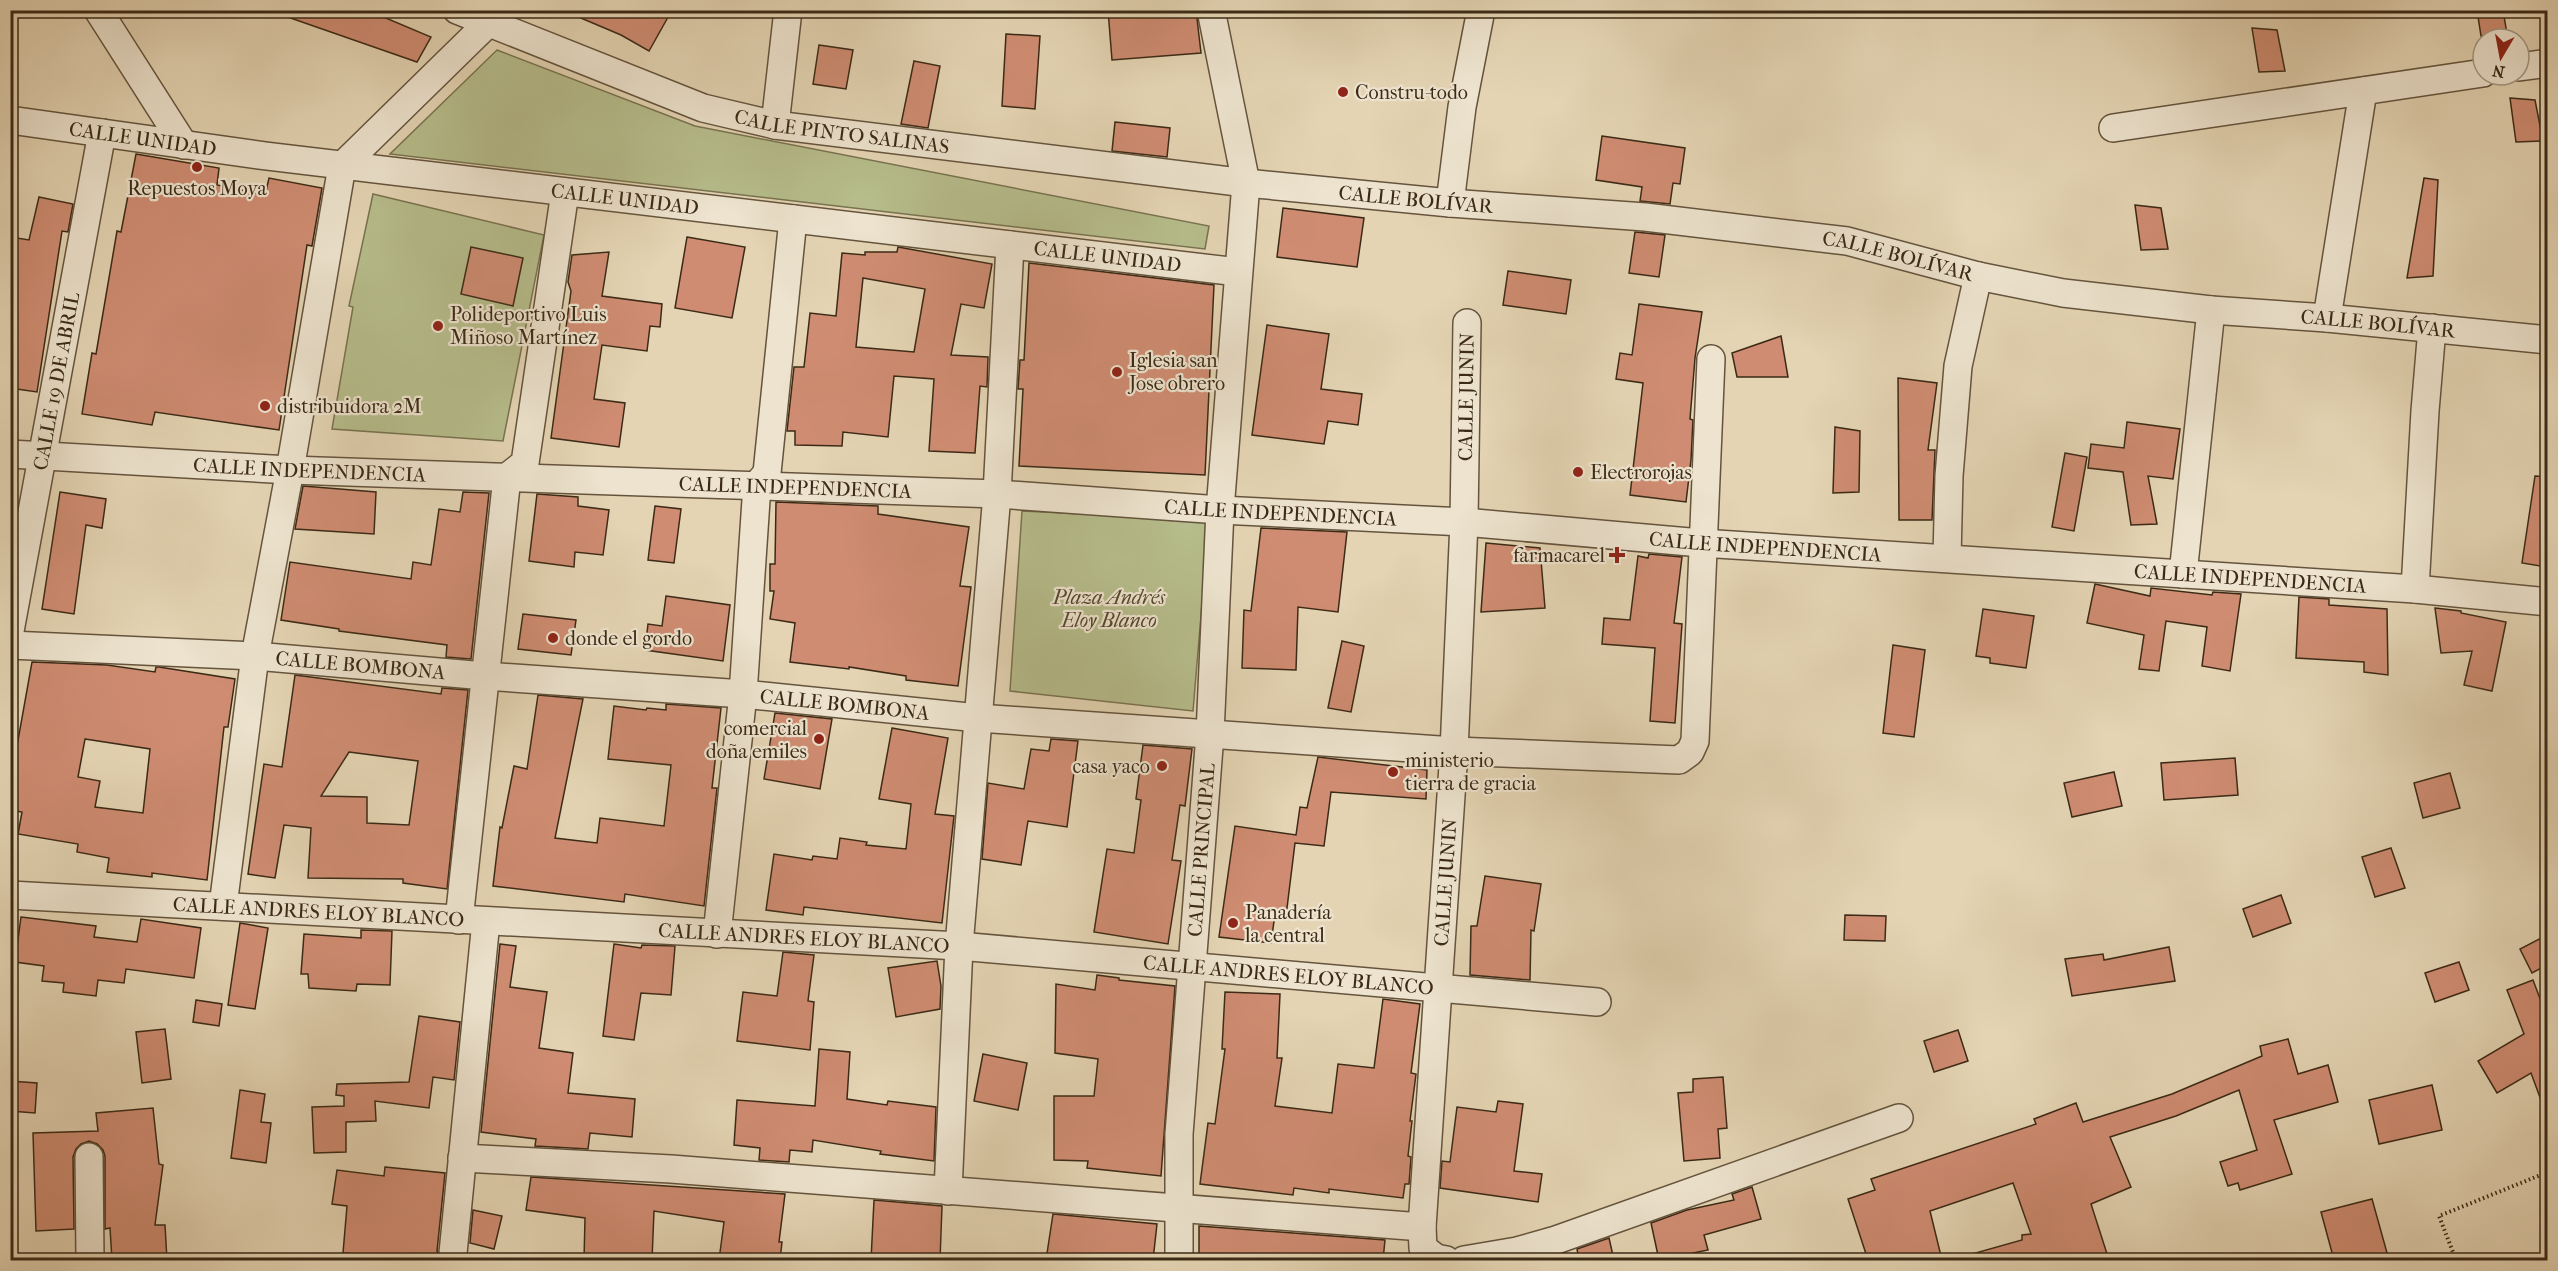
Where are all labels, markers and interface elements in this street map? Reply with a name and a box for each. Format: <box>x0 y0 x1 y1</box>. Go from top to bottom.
north arrow <box>2471 27 2531 87</box>
text: N <box>2490 61 2506 82</box>
place label: Constru-todo <box>1355 81 1468 104</box>
marker: Constru-todo <box>1336 85 1350 99</box>
street label: CALLE PINTO SALINAS <box>732 104 951 158</box>
street label: CALLE UNIDAD <box>68 117 218 160</box>
marker: Repuestos Moya <box>190 160 204 174</box>
place label: Repuestos Moya <box>127 177 268 200</box>
street label: CALLE UNIDAD <box>550 179 700 219</box>
street label: CALLE BOLÍVAR <box>1338 181 1495 218</box>
street label: CALLE BOLÍVAR <box>1821 227 1977 286</box>
street label: CALLE UNIDAD <box>1032 236 1183 277</box>
street label: CALLE 19 DE ABRIL <box>28 290 84 472</box>
place label: Polideportivo Luis Miñoso Martínez <box>450 303 607 349</box>
street label: CALLE BOLÍVAR <box>2300 305 2458 342</box>
marker: Polideportivo Luis Miñoso Martínez <box>431 319 445 333</box>
street label: CALLE JUNIN <box>1453 333 1478 461</box>
place label: Iglesia san Jose obrero <box>1127 349 1225 395</box>
marker: Iglesia san Jose obrero <box>1110 365 1124 379</box>
place label: distribuidora 2M <box>277 395 422 418</box>
marker: distribuidora 2M <box>258 399 272 413</box>
street label: CALLE INDEPENDENCIA <box>193 453 427 486</box>
place label: Electrorojas <box>1590 461 1692 484</box>
marker: Electrorojas <box>1571 465 1585 479</box>
street label: CALLE INDEPENDENCIA <box>678 472 913 503</box>
street label: CALLE INDEPENDENCIA <box>1163 495 1398 530</box>
street label: CALLE INDEPENDENCIA <box>1648 527 1883 566</box>
place label: farmacarel <box>1513 544 1605 567</box>
marker: farmacarel <box>1610 548 1624 562</box>
street label: CALLE INDEPENDENCIA <box>2133 559 2368 597</box>
park label: Plaza Andrés Eloy Blanco <box>1052 586 1166 632</box>
place label: donde el gordo <box>565 627 692 650</box>
marker: donde el gordo <box>546 631 560 645</box>
street label: CALLE BOMBONA <box>275 646 447 684</box>
street label: CALLE BOMBONA <box>759 684 932 725</box>
place label: comercial doña emiles <box>706 717 807 763</box>
marker: comercial doña emiles <box>812 732 826 746</box>
place label: ministerio tierra de gracia <box>1405 749 1537 795</box>
place label: casa yaco <box>1072 755 1150 778</box>
marker: casa yaco <box>1155 759 1169 773</box>
street label: CALLE PRINCIPAL <box>1183 762 1219 937</box>
marker: ministerio tierra de gracia <box>1386 765 1400 779</box>
street label: CALLE JUNIN <box>1429 818 1461 947</box>
street label: CALLE ANDRES ELOY BLANCO <box>172 892 465 931</box>
place label: Panadería la central <box>1244 901 1332 947</box>
marker: Panadería la central <box>1226 916 1240 930</box>
street label: CALLE ANDRES ELOY BLANCO <box>658 918 950 957</box>
street label: CALLE ANDRES ELOY BLANCO <box>1142 951 1435 999</box>

